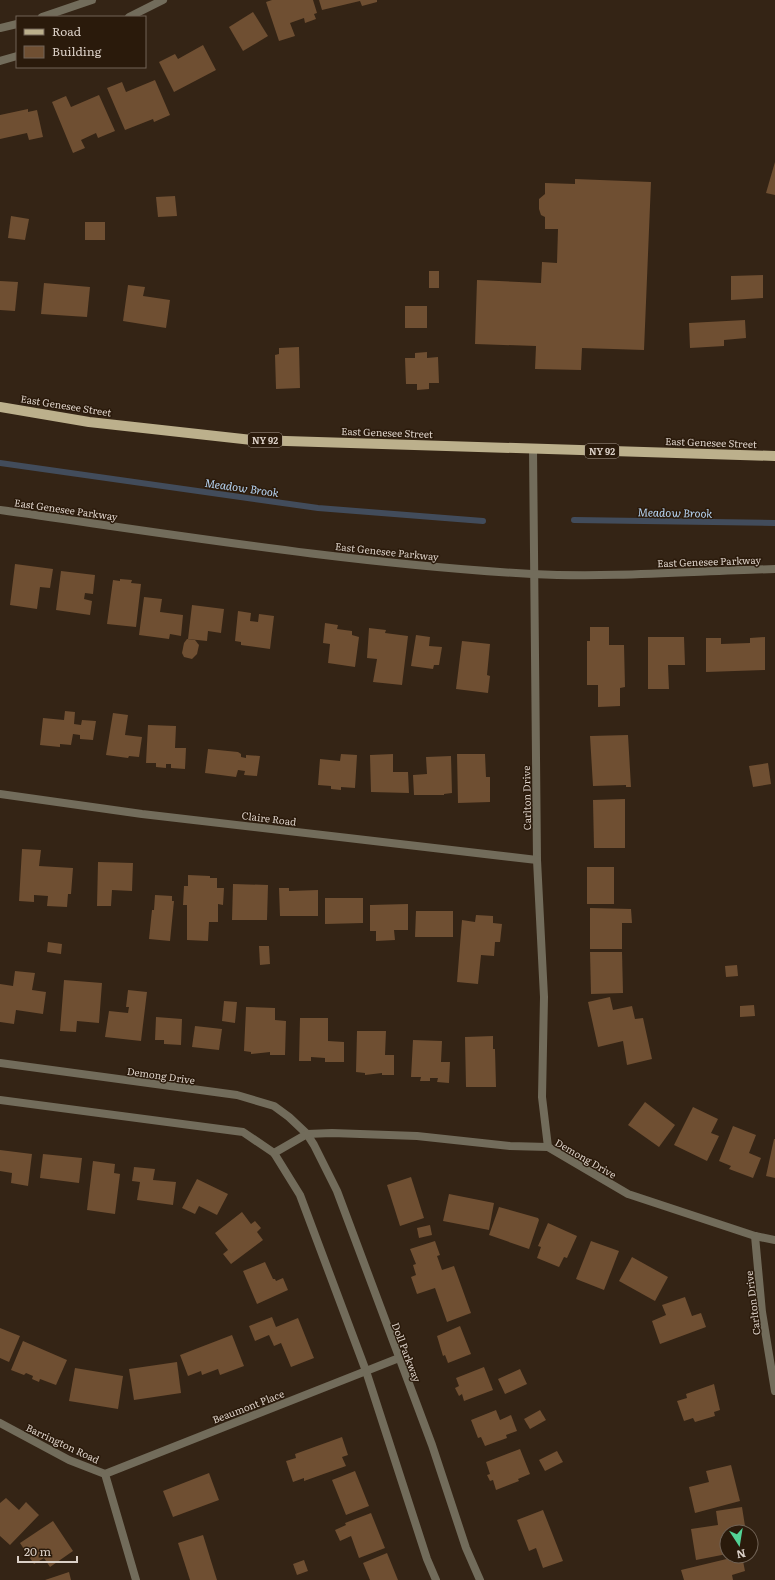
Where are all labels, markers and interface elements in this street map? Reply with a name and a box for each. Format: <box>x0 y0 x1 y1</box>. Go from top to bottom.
legend <box>16 16 146 68</box>
text: Road <box>52 22 82 40</box>
text: Building <box>52 42 102 60</box>
street label: East Genesee Street <box>19 390 113 420</box>
street label: East Genesee Street <box>341 423 433 441</box>
road number: NY 92 <box>248 433 282 447</box>
street label: East Genesee Street <box>665 433 757 451</box>
road number: NY 92 <box>585 444 619 458</box>
water label: Meadow Brook <box>204 474 280 500</box>
street label: East Genesee Parkway <box>13 494 119 524</box>
water label: Meadow Brook <box>638 503 712 521</box>
street label: East Genesee Parkway <box>334 538 440 564</box>
street label: East Genesee Parkway <box>657 552 762 570</box>
street label: Carlton Drive <box>518 766 534 830</box>
street label: Claire Road <box>241 807 297 829</box>
street label: Demong Drive <box>126 1063 196 1087</box>
street label: Demong Drive <box>553 1134 619 1182</box>
street label: Carlton Drive <box>741 1270 763 1336</box>
street label: Doll Parkway <box>389 1320 425 1384</box>
street label: Beaumont Place <box>210 1385 286 1427</box>
street label: Barrington Road <box>24 1419 102 1467</box>
north arrow <box>719 1524 759 1564</box>
scale bar <box>18 1538 77 1564</box>
text: 20 m <box>24 1542 51 1560</box>
text: N <box>735 1546 747 1564</box>

